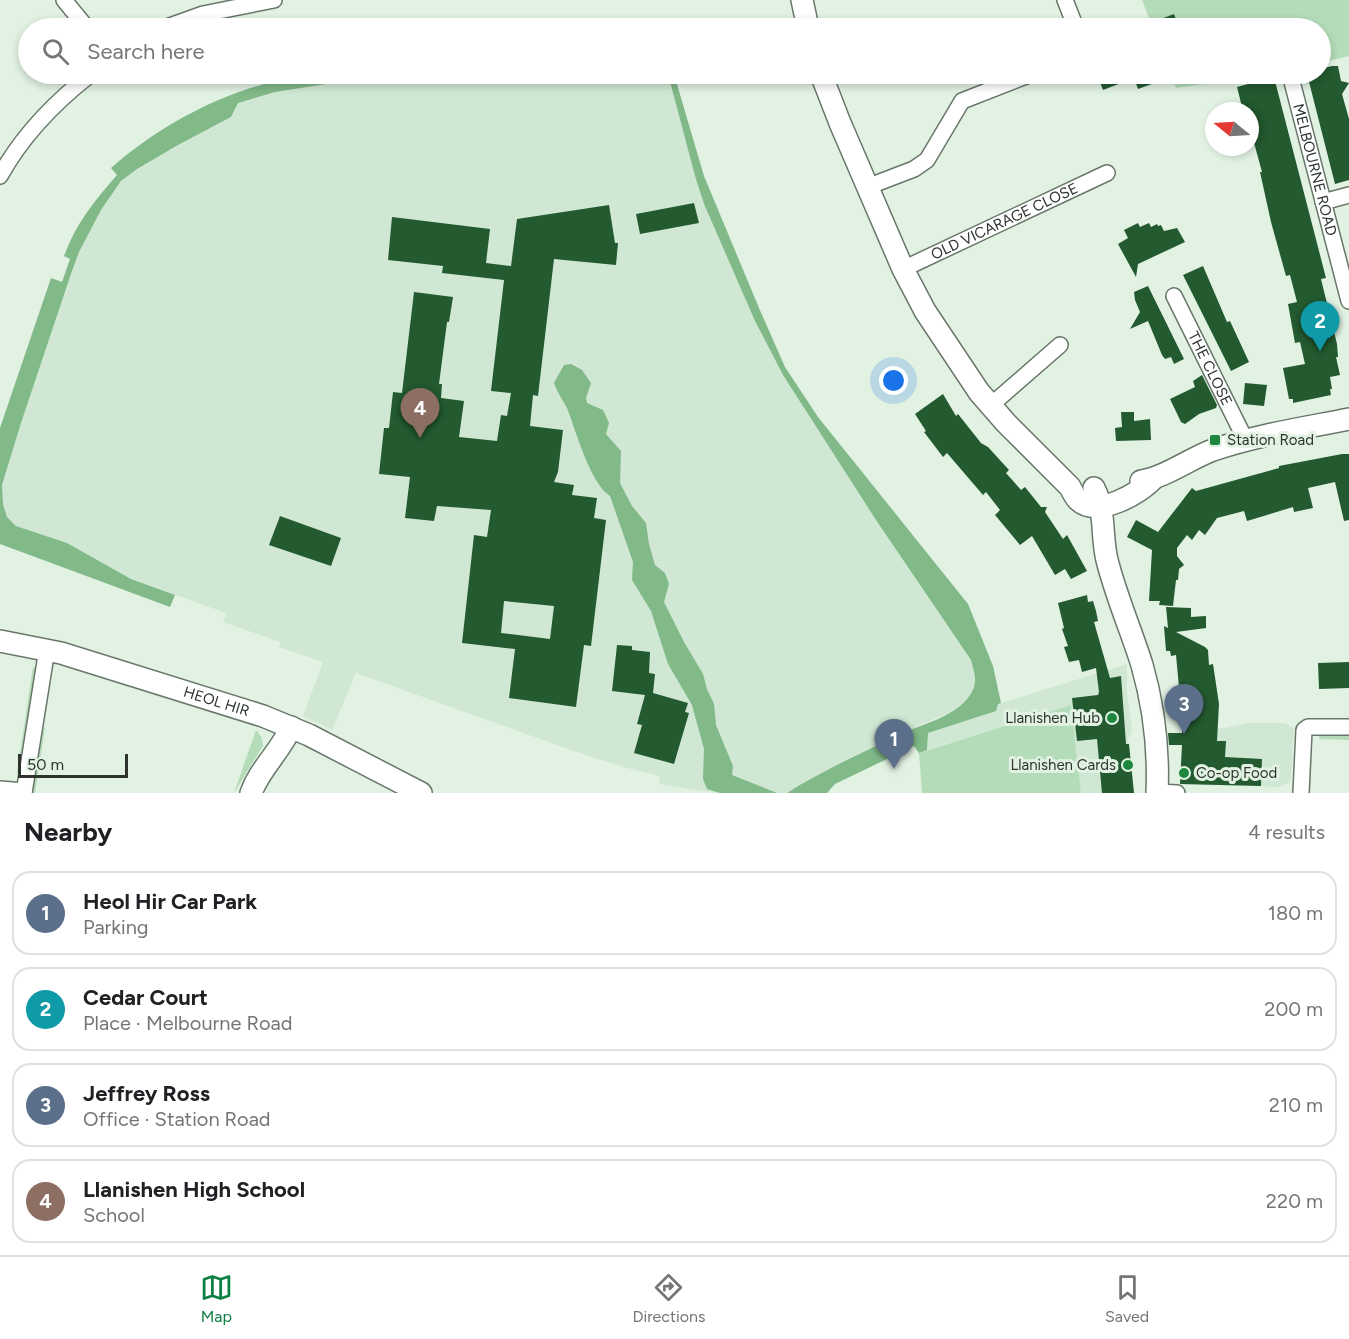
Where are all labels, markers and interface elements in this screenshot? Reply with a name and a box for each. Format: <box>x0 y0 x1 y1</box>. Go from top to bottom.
search box <box>18 18 1331 84</box>
icon: search <box>39 35 72 68</box>
text: Search here <box>87 38 205 65</box>
north arrow <box>1205 102 1259 156</box>
street label: MELBOURNE ROAD <box>1289 102 1341 238</box>
street label: OLD VICARAGE CLOSE <box>928 179 1081 264</box>
pin: 2 <box>1300 302 1340 351</box>
street label: THE CLOSE <box>1184 329 1236 408</box>
your location <box>879 366 908 395</box>
pin: 4 <box>400 388 440 438</box>
place label: Station Road <box>1227 431 1314 449</box>
marker: Station Road <box>1208 433 1222 447</box>
street label: HEOL HIR <box>181 683 252 720</box>
pin: 3 <box>1164 684 1204 734</box>
place label: Llanishen Hub <box>1005 709 1100 727</box>
marker: Llanishen Hub <box>1105 711 1119 725</box>
pin: 1 <box>874 720 914 769</box>
scale bar <box>18 751 128 778</box>
text: 50 m <box>27 755 64 774</box>
place label: Llanishen Cards <box>1010 756 1116 774</box>
marker: Llanishen Cards <box>1121 758 1135 772</box>
place label: Co-op Food <box>1196 764 1277 782</box>
marker: Co-op Food <box>1177 766 1191 780</box>
text: Nearby <box>24 816 112 848</box>
text: 4 results <box>1248 820 1325 844</box>
text: Heol Hir Car Park <box>83 888 257 915</box>
text: 1 <box>41 901 50 925</box>
text: 180 m <box>1268 901 1323 925</box>
text: Parking <box>83 915 149 939</box>
text: Cedar Court <box>83 984 208 1011</box>
text: 2 <box>40 997 51 1021</box>
text: 200 m <box>1264 997 1323 1021</box>
text: Place · Melbourne Road <box>83 1011 292 1035</box>
text: Jeffrey Ross <box>83 1080 210 1107</box>
text: 3 <box>40 1093 51 1117</box>
text: 210 m <box>1269 1093 1323 1117</box>
text: Office · Station Road <box>83 1107 271 1131</box>
text: Llanishen High School <box>83 1176 305 1203</box>
text: 4 <box>39 1189 52 1213</box>
text: 220 m <box>1266 1189 1323 1213</box>
text: School <box>83 1203 145 1227</box>
tab: Map <box>200 1271 233 1326</box>
tab: Directions <box>632 1271 705 1326</box>
tab: Saved <box>1105 1271 1149 1326</box>

